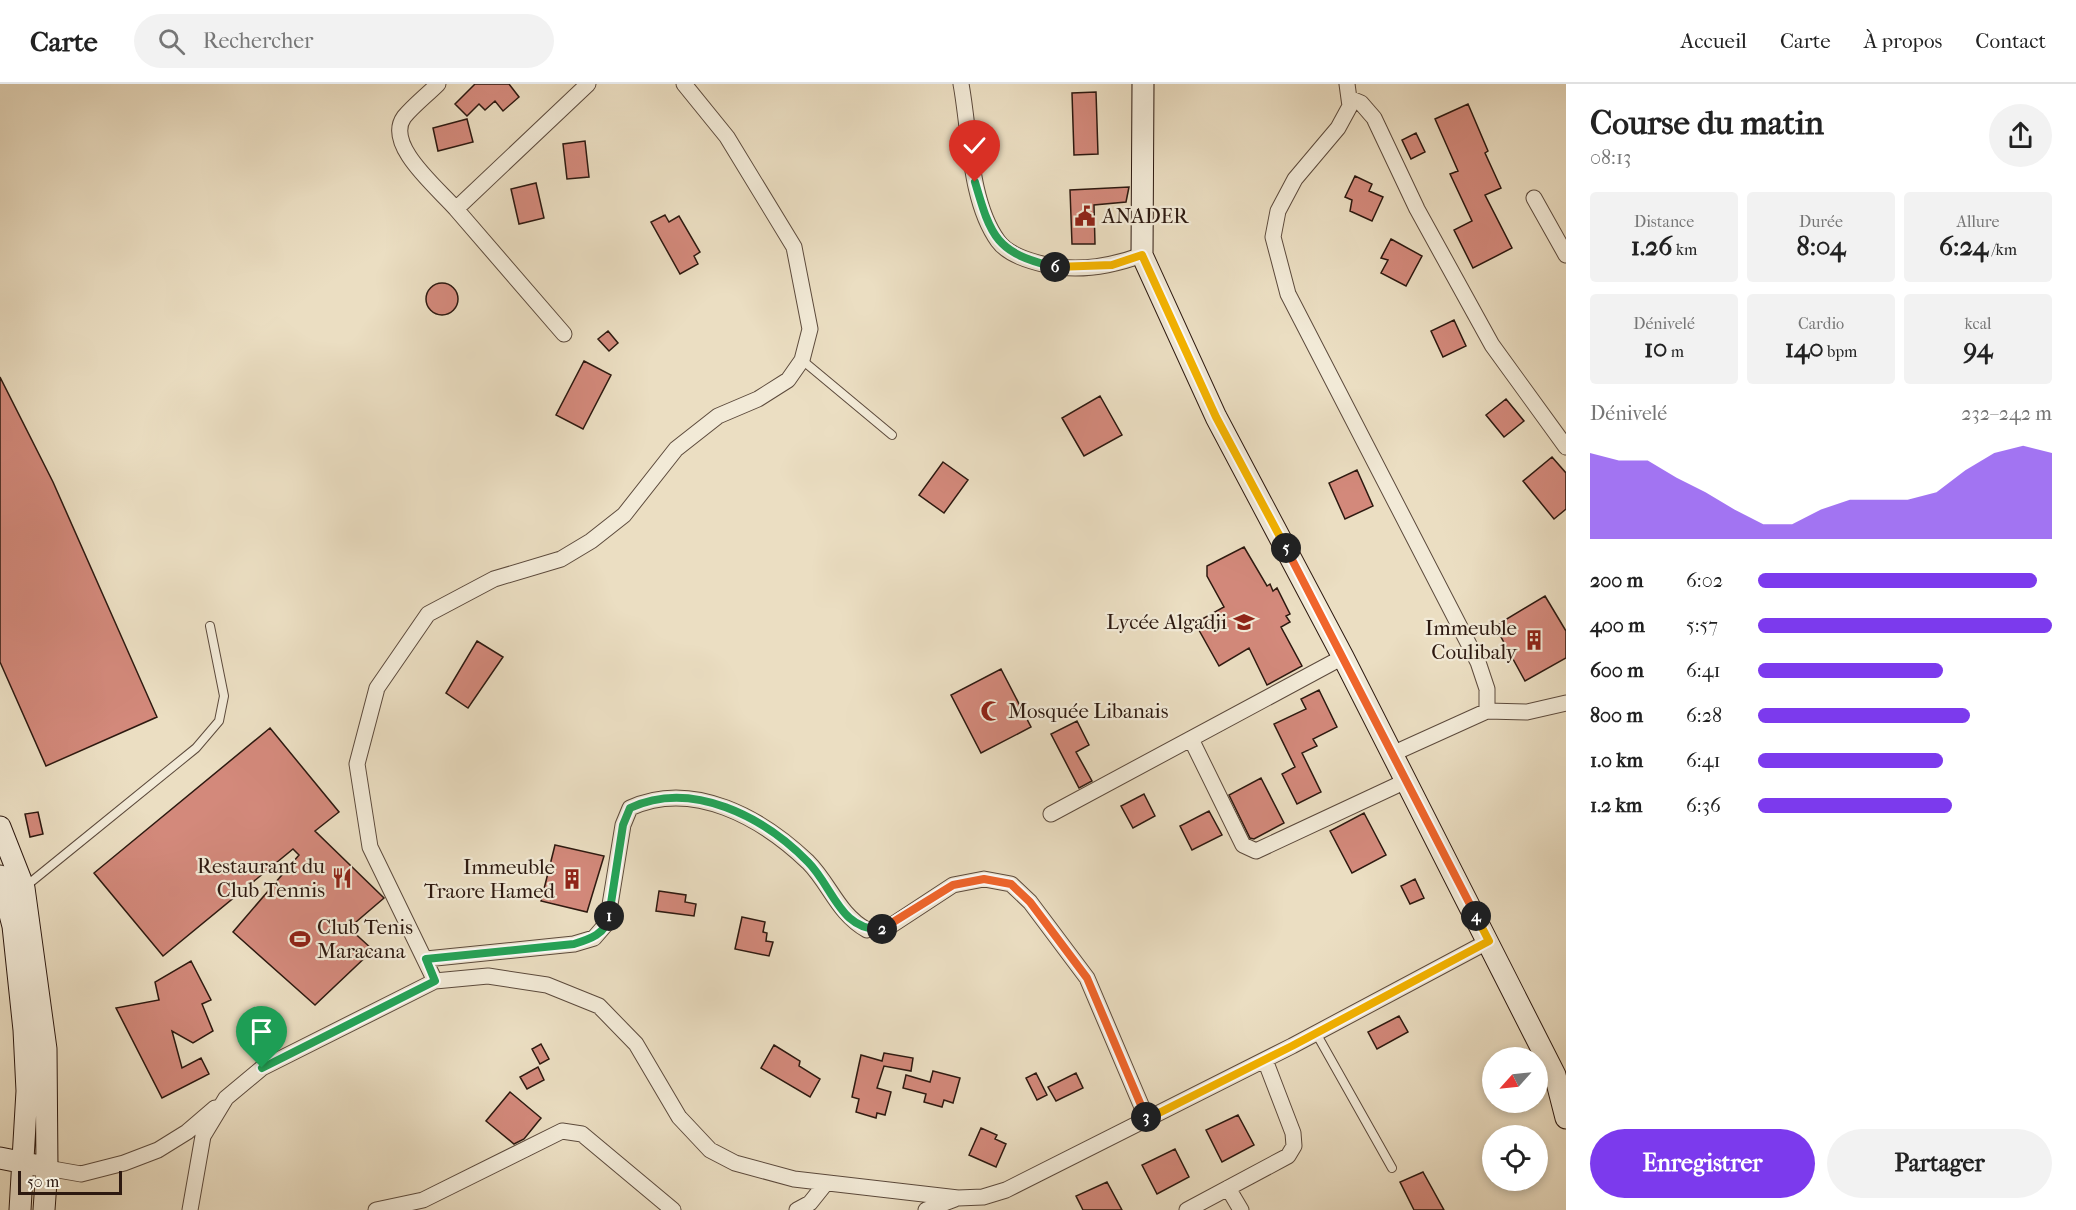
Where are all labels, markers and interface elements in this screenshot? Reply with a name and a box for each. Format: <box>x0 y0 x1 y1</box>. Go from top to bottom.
search box <box>134 14 554 68</box>
text: Carte <box>30 25 98 58</box>
icon: search <box>155 25 188 58</box>
text: Rechercher <box>203 28 313 54</box>
text: Accueil <box>1681 29 1747 53</box>
text: Carte <box>1780 29 1831 53</box>
text: À propos <box>1864 29 1942 53</box>
text: Contact <box>1975 29 2046 53</box>
text: Course du matin <box>1590 104 1824 143</box>
button: share <box>1989 104 2052 167</box>
pin <box>949 120 1000 182</box>
icon: check <box>958 129 991 162</box>
text: 08:13 <box>1590 146 1631 169</box>
public building icon: ANADER <box>1073 204 1097 228</box>
place label: ANADER <box>1101 204 1189 228</box>
text: Distance <box>1634 212 1694 231</box>
text: Durée <box>1799 212 1843 231</box>
text: Allure <box>1957 212 1999 231</box>
text: 1.26 <box>1631 231 1672 262</box>
text: 8:04 <box>1797 231 1845 262</box>
text: 6:24 <box>1939 231 1988 262</box>
text: km <box>1672 240 1697 259</box>
text: /km <box>1988 240 2017 259</box>
pin: 6 <box>1040 252 1070 282</box>
text: 6 <box>1051 257 1059 276</box>
text: Dénivelé <box>1633 314 1695 333</box>
text: Cardio <box>1798 314 1844 333</box>
text: kcal <box>1965 314 1991 333</box>
text: 10 <box>1644 333 1667 364</box>
text: 140 <box>1785 333 1824 364</box>
text: 94 <box>1964 333 1992 364</box>
text: m <box>1667 342 1684 361</box>
text: bpm <box>1824 342 1857 361</box>
text: Dénivelé <box>1590 402 1667 425</box>
text: 232–242 m <box>1961 402 2052 425</box>
pin: 5 <box>1271 533 1301 563</box>
text: 5 <box>1283 538 1289 557</box>
text: 200 m <box>1590 569 1643 592</box>
text: 6:02 <box>1686 569 1723 592</box>
place label: Lycée Algadji <box>1106 610 1227 634</box>
school or university icon: Lycée Algadji <box>1232 610 1256 634</box>
text: 400 m <box>1590 614 1645 637</box>
text: 5:57 <box>1686 614 1718 637</box>
place label: Immeuble Coulibaly <box>1425 616 1518 664</box>
building icon: Immeuble Coulibaly <box>1522 628 1546 652</box>
text: 600 m <box>1590 659 1644 682</box>
text: 6:41 <box>1686 659 1721 682</box>
mosque icon: Mosquée Libanais <box>979 699 1003 723</box>
place label: Mosquée Libanais <box>1008 699 1169 723</box>
text: 800 m <box>1590 704 1643 727</box>
text: 6:28 <box>1686 704 1722 727</box>
text: 1.0 km <box>1590 749 1643 772</box>
text: 6:41 <box>1686 749 1721 772</box>
text: 1.2 km <box>1590 794 1643 817</box>
text: 6:36 <box>1686 794 1721 817</box>
place label: Restaurant du Club Tennis <box>197 854 325 902</box>
place label: Immeuble Traore Hamed <box>424 855 556 903</box>
restaurant icon: Restaurant du Club Tennis <box>330 866 354 890</box>
building icon: Immeuble Traore Hamed <box>560 867 584 891</box>
pin: 1 <box>594 901 624 931</box>
pin: 4 <box>1461 901 1491 931</box>
text: 1 <box>606 906 612 925</box>
text: 4 <box>1471 906 1481 925</box>
pin: 2 <box>867 914 897 944</box>
place label: Club Tenis Maracana <box>317 915 413 963</box>
text: 2 <box>878 919 886 938</box>
sports icon: Club Tenis Maracana <box>288 927 312 951</box>
pin <box>236 1006 287 1068</box>
icon: arrive <box>245 1015 278 1048</box>
north arrow <box>1482 1047 1548 1113</box>
map controls <box>1482 1047 1548 1191</box>
pin: 3 <box>1131 1102 1161 1132</box>
text: 3 <box>1143 1107 1149 1126</box>
button: locate <box>1482 1125 1548 1191</box>
button: Enregistrer <box>1590 1129 1815 1198</box>
button: Partager <box>1827 1129 2052 1198</box>
scale bar <box>18 1168 122 1196</box>
text: 50 m <box>27 1172 59 1191</box>

